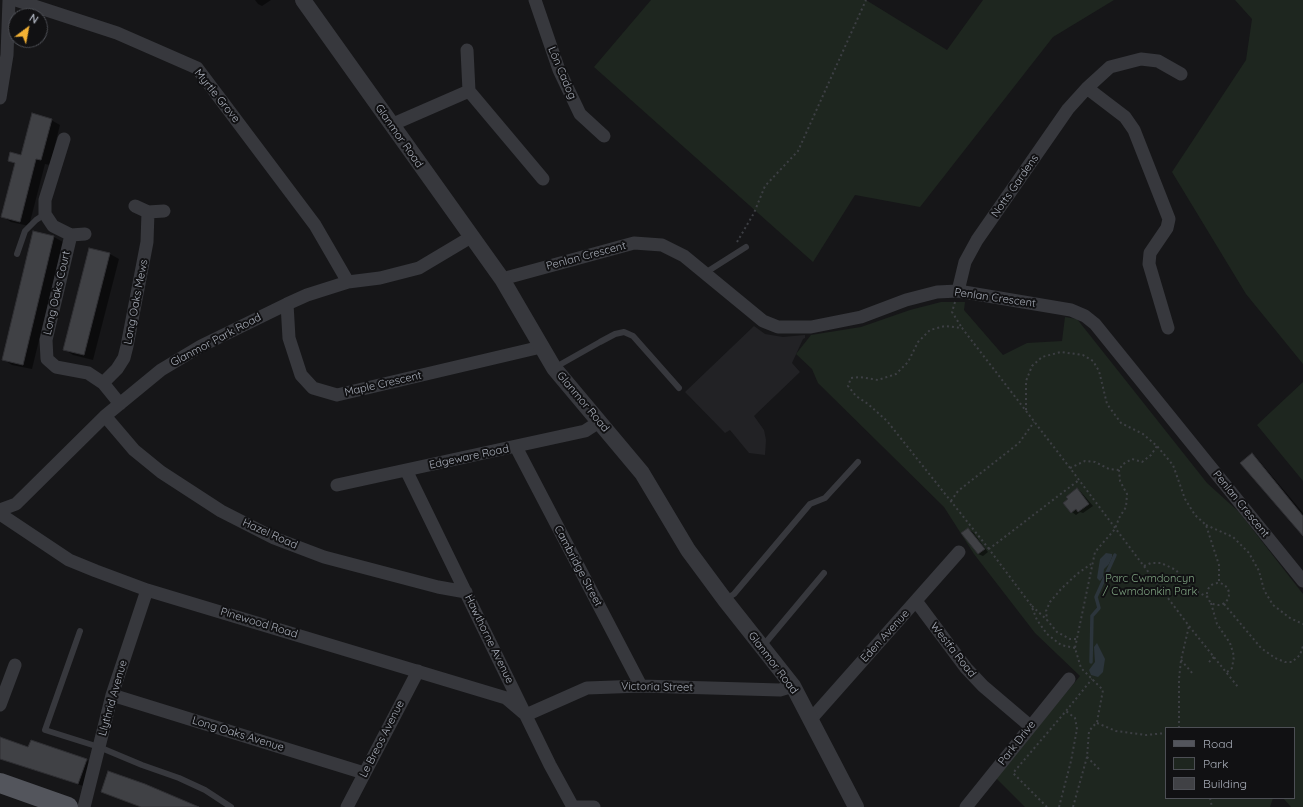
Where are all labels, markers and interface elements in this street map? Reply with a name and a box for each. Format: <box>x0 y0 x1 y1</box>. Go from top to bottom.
north arrow <box>8 8 48 48</box>
text: N <box>27 11 41 27</box>
street label: Lôn Cadog <box>545 45 579 101</box>
street label: Myrtle Grove <box>191 67 243 125</box>
street label: Glanmor Road <box>372 102 426 170</box>
street label: Notts Gardens <box>989 152 1041 220</box>
street label: Penlan Crescent <box>545 239 627 273</box>
street label: Long Oaks Court <box>41 250 73 336</box>
street label: Long Oaks Mews <box>121 258 151 346</box>
street label: Penlan Crescent <box>953 286 1037 310</box>
street label: Glanmor Park Road <box>168 311 264 369</box>
street label: Maple Crescent <box>343 369 423 399</box>
street label: Glanmor Road <box>554 369 612 435</box>
street label: Edgeware Road <box>428 442 510 472</box>
street label: Penlan Crescent <box>1210 468 1272 540</box>
street label: Hazel Road <box>240 516 300 552</box>
street label: Cambridge Street <box>551 523 605 609</box>
park label: Parc Cwmdoncyn / Cwmdonkin Park <box>1103 572 1197 598</box>
street label: Hawthorne Avenue <box>462 592 516 686</box>
street label: Pinewood Road <box>219 605 299 641</box>
street label: Eden Avenue <box>858 607 912 665</box>
street label: Westfa Road <box>927 620 979 680</box>
street label: Glanmor Road <box>745 629 801 697</box>
street label: Llythrid Avenue <box>96 659 130 737</box>
street label: Victoria Street <box>621 680 693 694</box>
street label: Le Breos Avenue <box>357 698 407 780</box>
street label: Long Oaks Avenue <box>190 714 286 754</box>
street label: Park Drive <box>996 718 1038 768</box>
legend <box>1165 727 1295 799</box>
text: Road <box>1203 736 1233 751</box>
text: Park <box>1203 756 1228 771</box>
text: Building <box>1203 776 1247 791</box>

